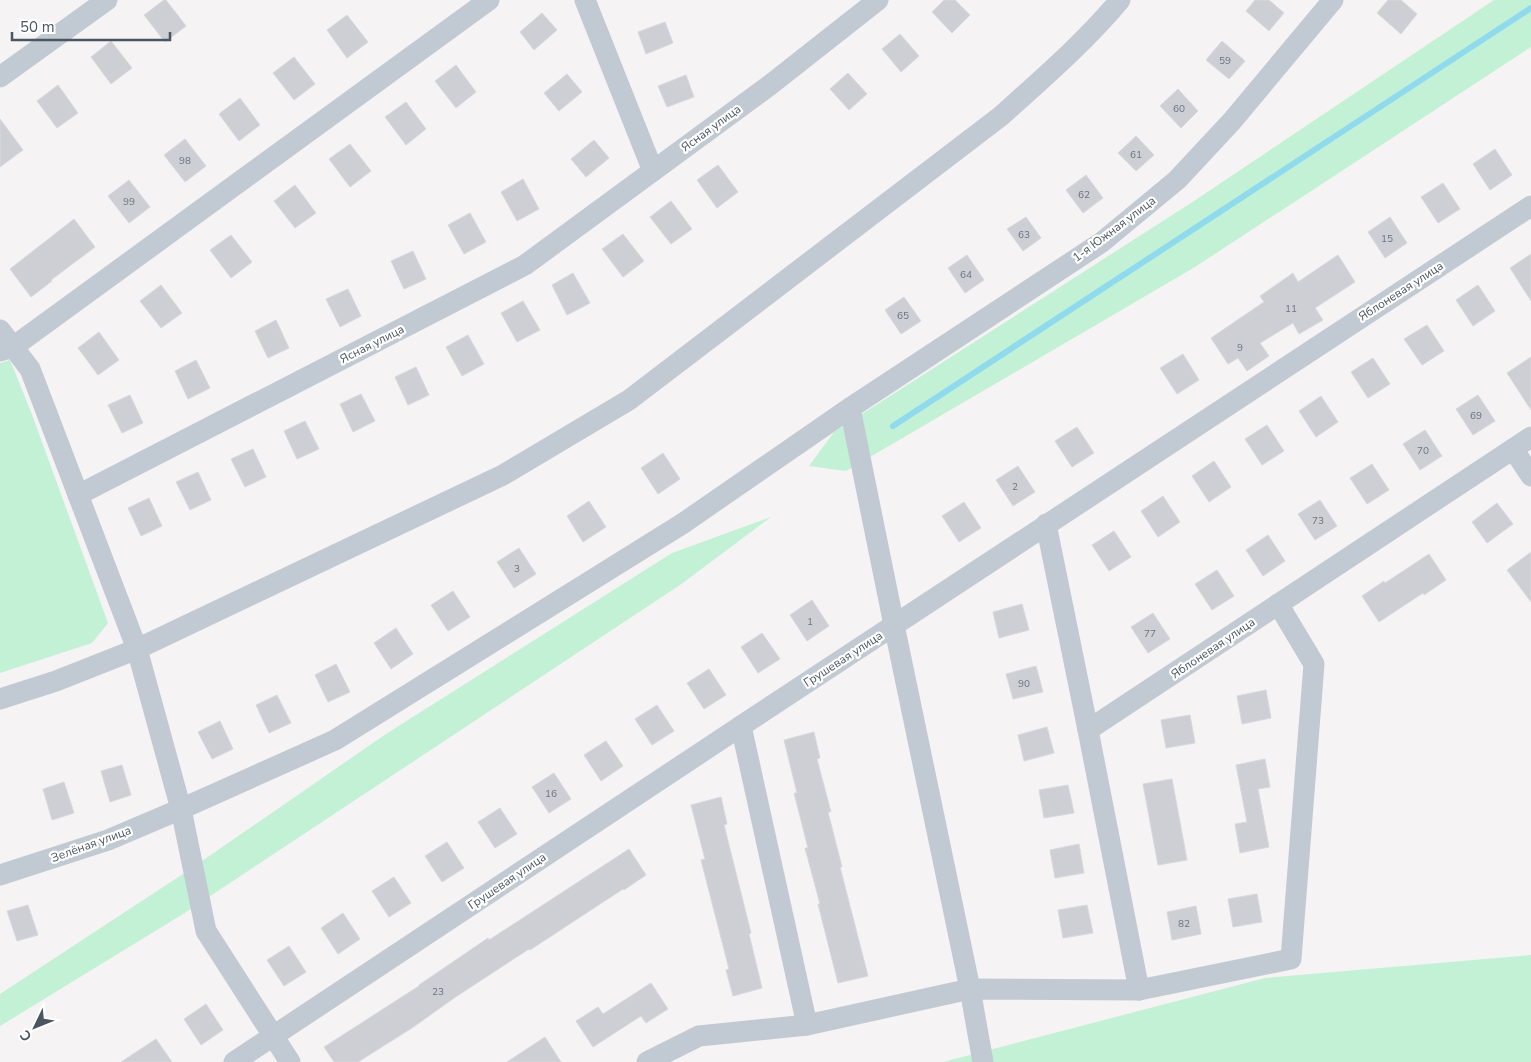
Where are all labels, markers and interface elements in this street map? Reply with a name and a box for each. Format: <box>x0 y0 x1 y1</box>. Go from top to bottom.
scale bar <box>12 10 170 42</box>
text: 50 m <box>20 17 55 37</box>
house number: 59 <box>1219 54 1231 68</box>
street label: Ясная улица <box>678 101 744 155</box>
house number: 60 <box>1173 102 1185 116</box>
house number: 61 <box>1130 148 1142 162</box>
house number: 98 <box>179 154 191 168</box>
house number: 62 <box>1078 188 1090 202</box>
street label: 1-я Южная улица <box>1069 193 1159 265</box>
house number: 99 <box>123 195 135 209</box>
house number: 63 <box>1018 228 1030 242</box>
house number: 15 <box>1381 232 1393 246</box>
street label: Яблоневая улица <box>1356 258 1446 324</box>
house number: 64 <box>960 268 972 282</box>
house number: 11 <box>1285 302 1297 316</box>
house number: 65 <box>897 309 909 323</box>
street label: Ясная улица <box>337 321 407 367</box>
house number: 9 <box>1237 341 1243 355</box>
house number: 69 <box>1470 409 1482 423</box>
house number: 70 <box>1417 444 1429 458</box>
house number: 2 <box>1012 480 1018 494</box>
house number: 73 <box>1312 514 1324 528</box>
house number: 3 <box>514 562 520 576</box>
street label: Яблоневая улица <box>1168 614 1258 682</box>
house number: 1 <box>807 615 813 629</box>
house number: 77 <box>1144 627 1156 641</box>
street label: Грушевая улица <box>800 628 886 690</box>
house number: 90 <box>1018 677 1030 691</box>
house number: 16 <box>545 787 557 801</box>
street label: Зелёная улица <box>49 822 133 866</box>
street label: Грушевая улица <box>465 849 549 913</box>
house number: 82 <box>1178 917 1190 931</box>
house number: 23 <box>432 985 444 999</box>
north arrow <box>10 1002 60 1052</box>
text: С <box>15 1025 36 1045</box>

